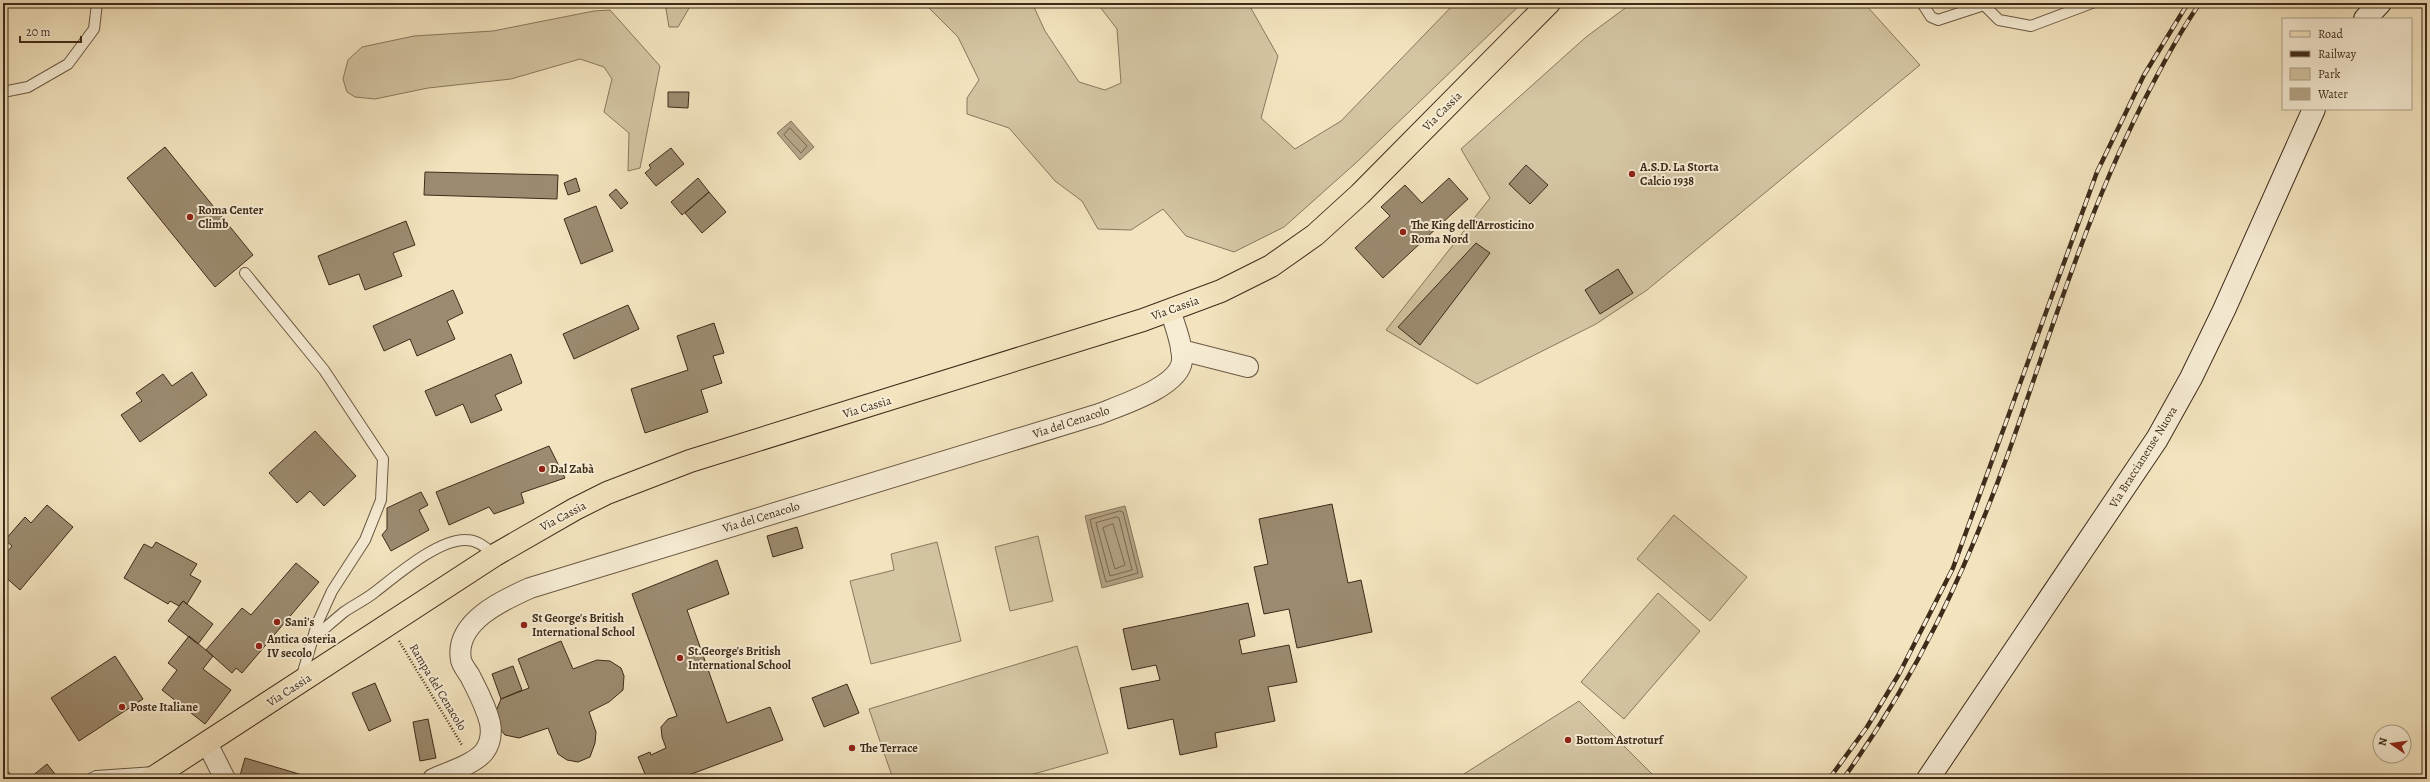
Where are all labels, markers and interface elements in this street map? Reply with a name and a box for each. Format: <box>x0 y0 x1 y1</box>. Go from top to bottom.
scale bar <box>20 18 81 44</box>
legend <box>2282 18 2412 110</box>
text: 20 m <box>26 24 50 40</box>
text: Road <box>2318 26 2344 42</box>
text: Railway <box>2318 46 2357 62</box>
text: Park <box>2318 66 2341 82</box>
text: Water <box>2317 86 2348 102</box>
street label: Via Cassia <box>1418 87 1466 135</box>
place label: A.S.D. La Storta Calcio 1938 <box>1639 159 1719 189</box>
marker: A.S.D. La Storta Calcio 1938 <box>1627 169 1637 179</box>
place label: Roma Center Climb <box>198 202 263 232</box>
marker: Roma Center Climb <box>185 212 195 222</box>
place label: The King dell'Arrosticino Roma Nord <box>1411 217 1534 247</box>
marker: The King dell'Arrosticino Roma Nord <box>1398 227 1408 237</box>
street label: Via Cassia <box>1148 292 1202 324</box>
street label: Via Cassia <box>840 392 894 422</box>
street label: Via del Cenacolo <box>1030 402 1111 442</box>
street label: Via Braccianense Nuova <box>2105 403 2181 512</box>
place label: Dal Zabà <box>550 461 594 477</box>
marker: Dal Zabà <box>537 464 547 474</box>
street label: Via Cassia <box>536 497 589 535</box>
street label: Via del Cenacolo <box>719 498 802 537</box>
place label: St George's British International School <box>532 610 636 640</box>
place label: Sani's <box>285 614 314 630</box>
marker: Sani's <box>272 617 282 627</box>
marker: St George's British International School <box>519 620 529 630</box>
place label: Antica osteria IV secolo <box>266 631 336 661</box>
marker: Antica osteria IV secolo <box>254 641 264 651</box>
street label: Rampa del Cenacolo <box>406 641 470 733</box>
place label: St.George's British International School <box>688 643 792 673</box>
marker: St.George's British International School <box>675 653 685 663</box>
street label: Via Cassia <box>263 669 315 711</box>
place label: Poste Italiane <box>130 699 199 715</box>
marker: Poste Italiane <box>117 702 127 712</box>
north arrow <box>2372 724 2412 764</box>
place label: Bottom Astroturf <box>1576 732 1665 748</box>
marker: Bottom Astroturf <box>1563 735 1573 745</box>
text: N <box>2375 736 2391 747</box>
place label: The Terrace <box>860 740 918 756</box>
marker: The Terrace <box>847 743 857 753</box>

